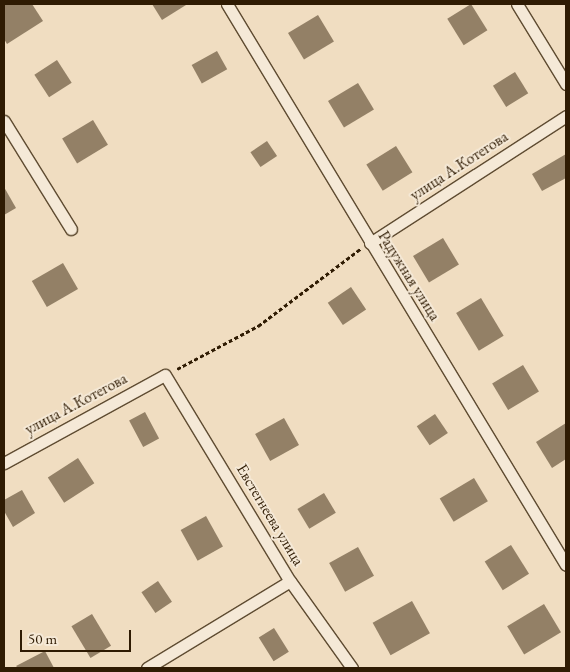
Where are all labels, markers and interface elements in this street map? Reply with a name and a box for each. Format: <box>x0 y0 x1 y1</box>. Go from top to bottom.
street label: улица А.Котегова <box>406 127 512 205</box>
street label: Радужная улица <box>374 228 444 324</box>
street label: улица А.Котегова <box>22 369 130 439</box>
street label: Евстегнеева улица <box>232 461 308 569</box>
scale bar <box>22 620 134 652</box>
text: 50 m <box>28 629 57 648</box>

